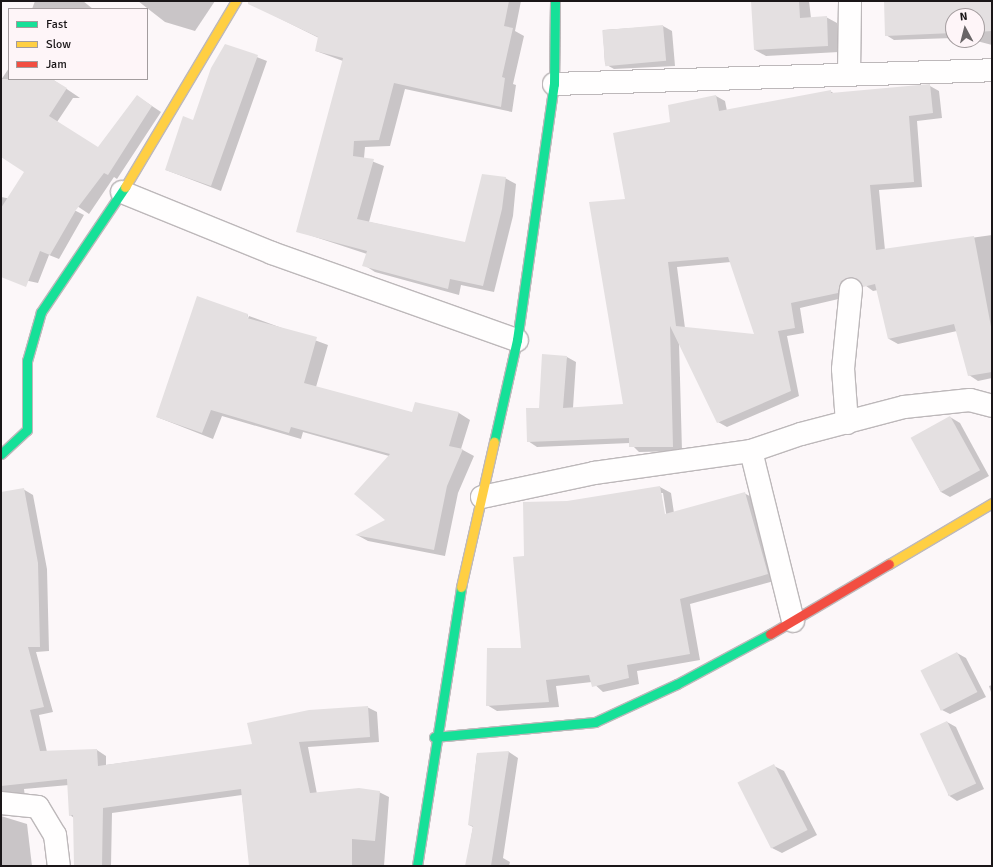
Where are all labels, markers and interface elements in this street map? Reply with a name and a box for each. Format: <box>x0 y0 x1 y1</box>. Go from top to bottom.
legend <box>8 8 148 80</box>
north arrow <box>945 8 985 48</box>
text: N <box>959 10 968 24</box>
text: Fast <box>46 17 67 32</box>
text: Slow <box>46 37 71 52</box>
text: Jam <box>46 57 67 72</box>

